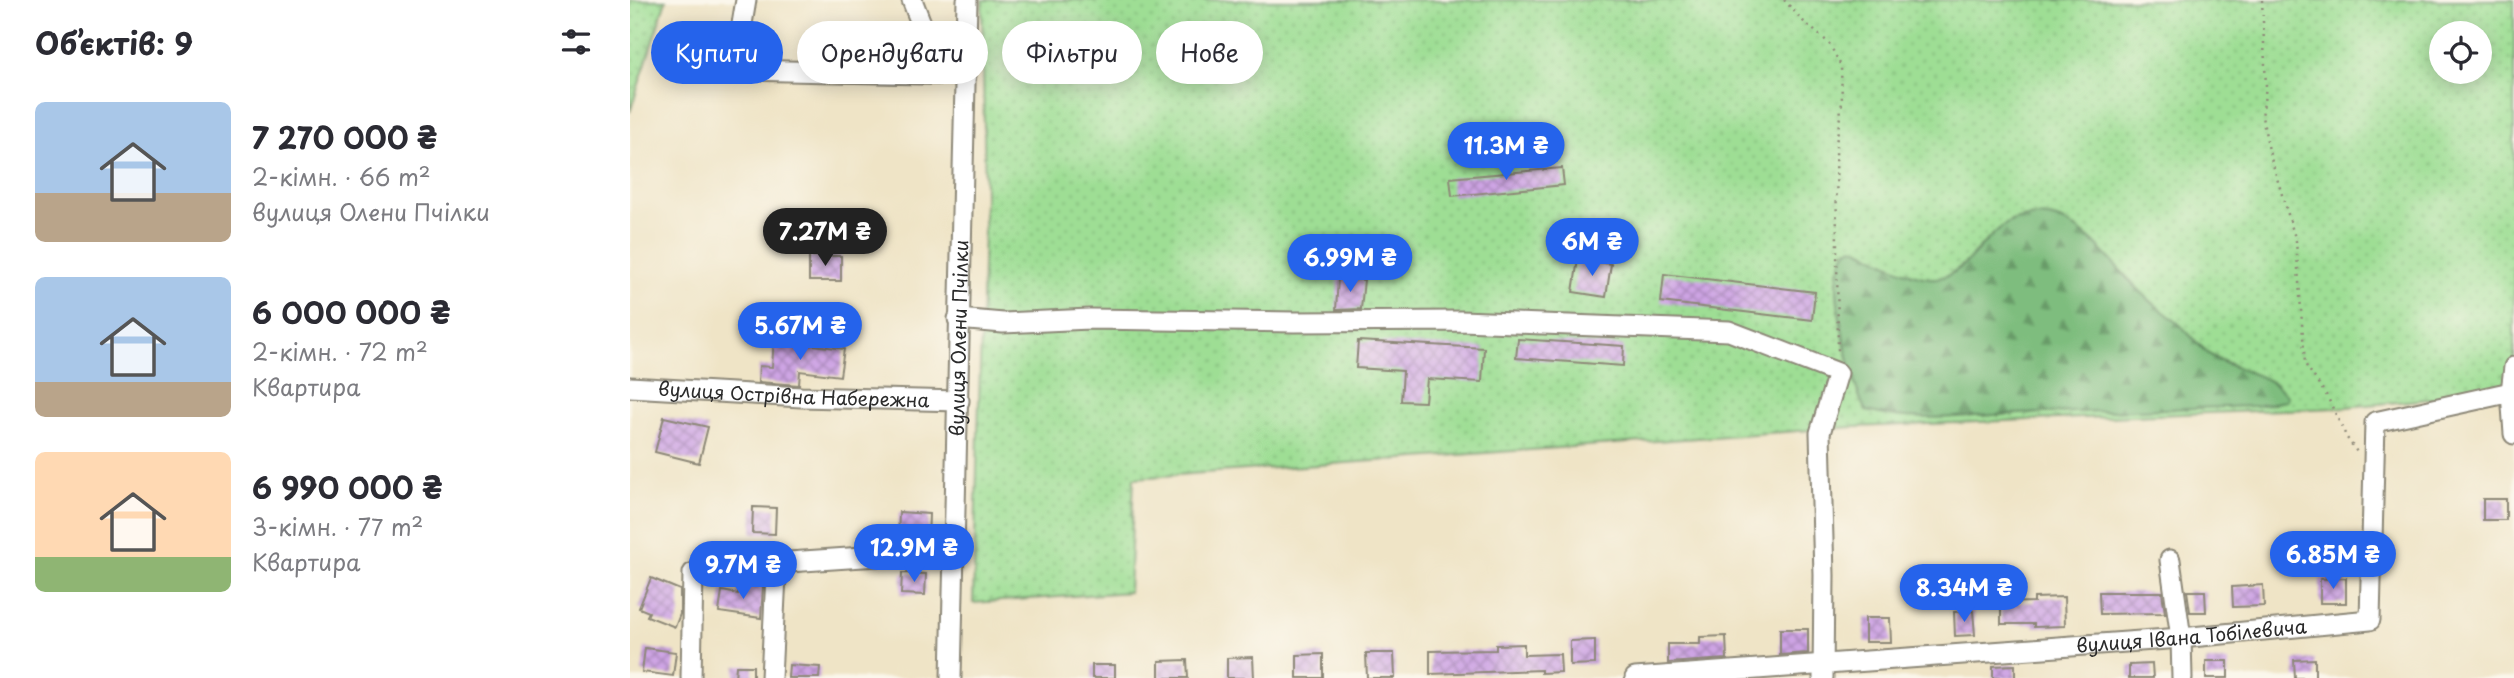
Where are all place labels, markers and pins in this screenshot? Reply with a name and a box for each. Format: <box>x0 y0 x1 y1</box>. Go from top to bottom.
pin: 11.3M ₴ <box>1441 122 1571 182</box>
pin: 7.27M ₴ <box>760 208 890 268</box>
pin: 6M ₴ <box>1551 218 1633 278</box>
pin: 6.99M ₴ <box>1285 234 1415 294</box>
pin: 5.67M ₴ <box>735 302 865 362</box>
pin: 12.9M ₴ <box>849 524 979 584</box>
pin: 6.85M ₴ <box>2268 532 2398 591</box>
pin: 9.7M ₴ <box>686 542 800 601</box>
pin: 8.34M ₴ <box>1899 564 2029 624</box>

